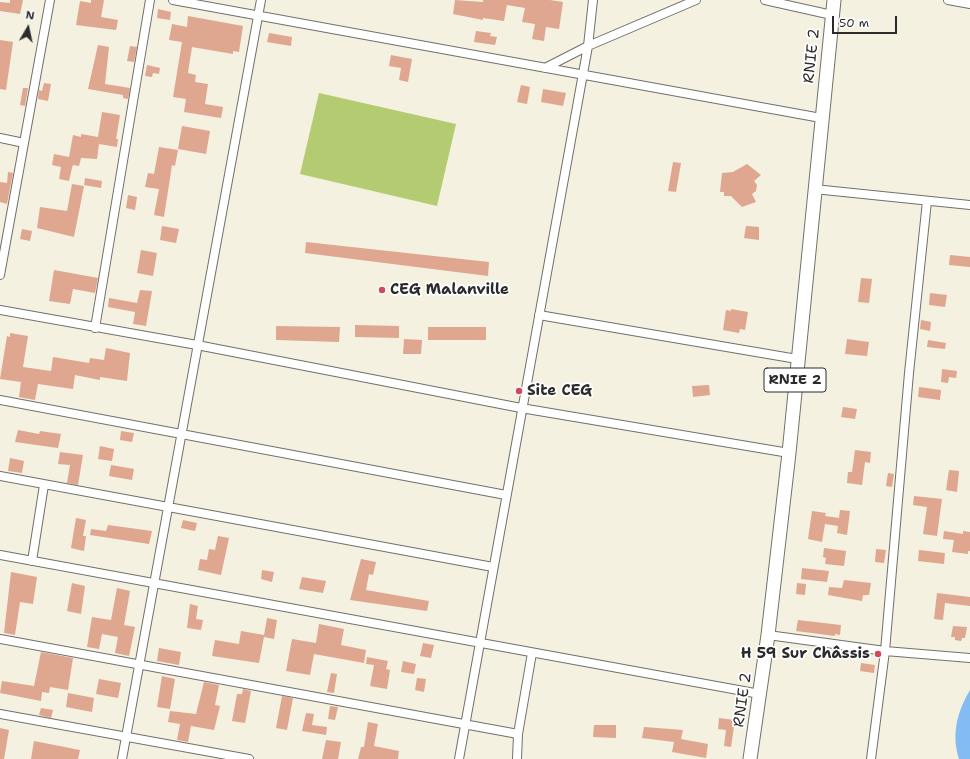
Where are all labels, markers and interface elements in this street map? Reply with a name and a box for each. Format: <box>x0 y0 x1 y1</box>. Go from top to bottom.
north arrow <box>8 8 48 48</box>
text: N <box>24 8 35 24</box>
scale bar <box>834 8 899 34</box>
text: 50 m <box>839 15 869 31</box>
street label: RNIE 2 <box>800 28 824 84</box>
place label: CEG Malanville <box>390 281 509 299</box>
marker: CEG Malanville <box>377 285 387 295</box>
road number: RNIE 2 <box>764 368 826 392</box>
place label: Site CEG <box>527 382 592 400</box>
marker: Site CEG <box>514 386 524 396</box>
place label: H 59 Sur Châssis <box>741 645 870 663</box>
marker: H 59 Sur Châssis <box>873 649 883 659</box>
street label: RNIE 2 <box>730 671 756 729</box>

